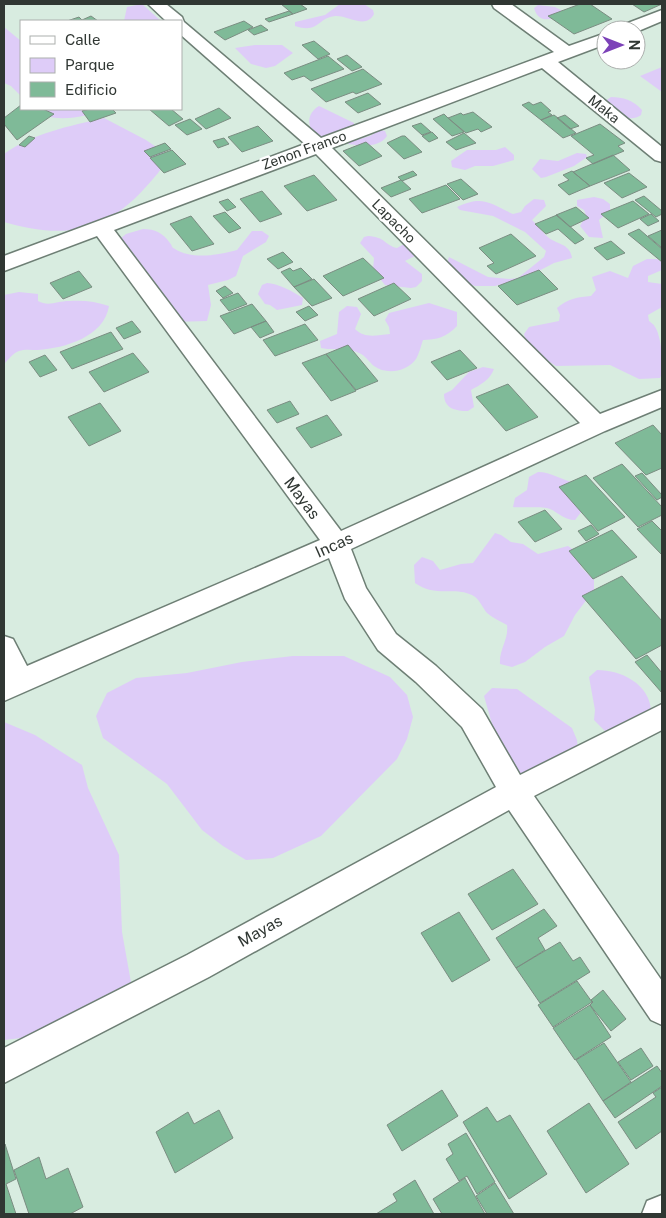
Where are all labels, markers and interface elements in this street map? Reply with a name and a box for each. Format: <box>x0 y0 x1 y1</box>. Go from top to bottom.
legend <box>20 20 182 110</box>
north arrow <box>596 20 646 70</box>
text: Calle <box>65 31 101 48</box>
text: N <box>626 40 642 50</box>
text: Parque <box>65 56 115 73</box>
text: Edificio <box>65 81 117 98</box>
street label: Maka <box>585 92 623 126</box>
street label: Zenon Franco <box>259 127 349 173</box>
street label: Lapacho <box>369 196 419 246</box>
street label: Mayas <box>280 473 324 523</box>
street label: Incas <box>312 528 356 562</box>
street label: Mayas <box>234 911 286 951</box>

